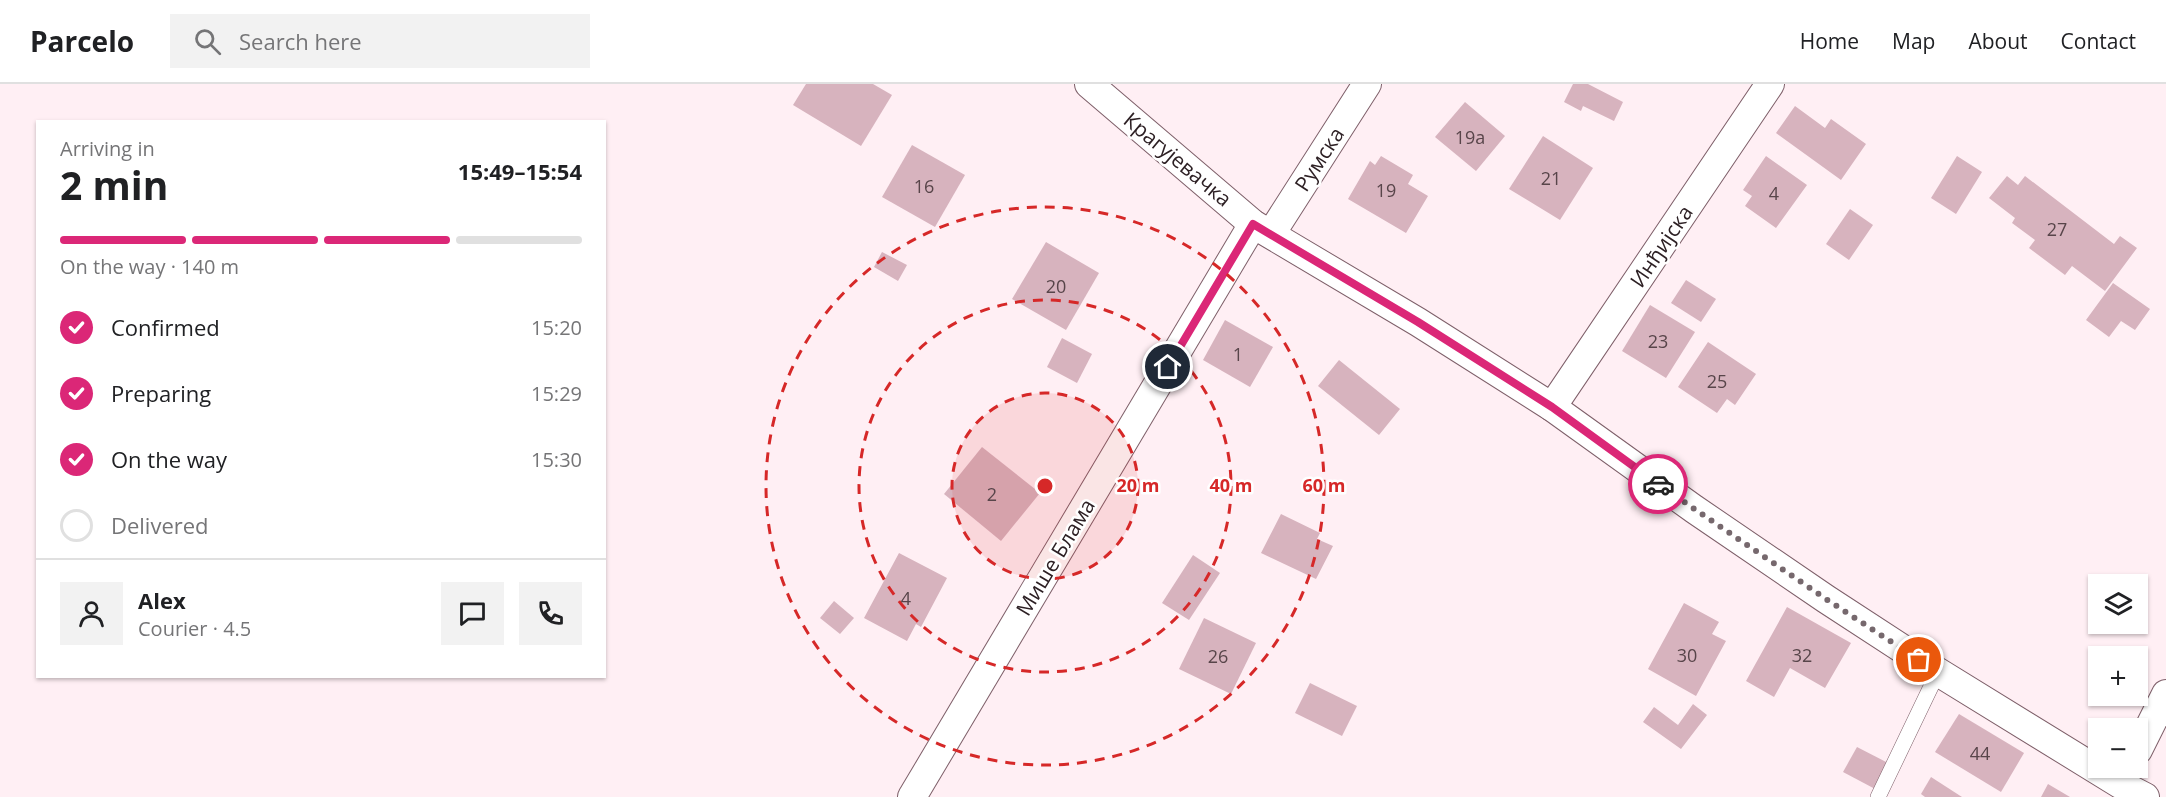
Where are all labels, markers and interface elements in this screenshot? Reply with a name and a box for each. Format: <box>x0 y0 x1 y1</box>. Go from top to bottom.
search box <box>170 14 590 68</box>
text: Parcelo <box>30 22 134 60</box>
icon: search <box>191 25 224 58</box>
text: Search here <box>239 26 362 56</box>
text: Home <box>1800 27 1859 55</box>
text: Map <box>1892 27 1935 55</box>
text: About <box>1968 27 2028 55</box>
text: Contact <box>2061 27 2136 55</box>
street label: Крагујевачка <box>1118 106 1238 212</box>
street label: Румска <box>1288 122 1350 196</box>
house number: 19a <box>1455 125 1485 149</box>
text: Arriving in <box>60 135 155 162</box>
text: 15:49–15:54 <box>458 156 582 186</box>
text: 2 min <box>60 158 168 211</box>
house number: 21 <box>1541 166 1561 190</box>
house number: 16 <box>914 174 934 198</box>
house number: 19 <box>1376 178 1396 202</box>
house number: 4 <box>1769 181 1779 205</box>
street label: Инђијска <box>1623 199 1699 293</box>
house number: 27 <box>2047 217 2067 241</box>
text: On the way · 140 m <box>60 253 239 280</box>
house number: 20 <box>1046 274 1066 298</box>
icon: check <box>60 311 93 344</box>
text: Confirmed <box>111 312 220 342</box>
text: 15:20 <box>531 314 582 341</box>
house number: 23 <box>1648 329 1668 353</box>
pin <box>1142 341 1193 392</box>
house number: 1 <box>1233 342 1243 366</box>
icon: home <box>1151 350 1184 383</box>
house number: 25 <box>1707 369 1727 393</box>
icon: check <box>60 377 93 410</box>
text: Preparing <box>111 378 211 408</box>
text: 15:29 <box>531 380 582 407</box>
icon: check <box>60 443 93 476</box>
text: On the way <box>111 444 227 474</box>
text: 15:30 <box>531 446 582 473</box>
courier <box>1628 454 1688 514</box>
icon: car <box>1642 468 1675 501</box>
text: 20 m <box>1117 473 1159 497</box>
text: 40 m <box>1210 473 1252 497</box>
text: 60 m <box>1303 473 1345 497</box>
centre of rings <box>1035 476 1055 496</box>
house number: 2 <box>987 482 997 506</box>
street label: Мише Блама <box>1009 493 1101 621</box>
text: Delivered <box>111 510 209 540</box>
map controls <box>2088 574 2148 778</box>
button: layers <box>2088 574 2148 634</box>
button: person <box>60 582 123 645</box>
button: chat <box>441 582 504 645</box>
button: phone <box>519 582 582 645</box>
text: Alex <box>138 585 186 615</box>
house number: 4 <box>901 586 911 610</box>
text: Courier · 4.5 <box>138 615 251 642</box>
pin <box>1893 634 1944 685</box>
house number: 30 <box>1677 643 1697 667</box>
house number: 32 <box>1792 643 1812 667</box>
icon: bag <box>1902 643 1935 676</box>
house number: 26 <box>1208 644 1228 668</box>
button: + <box>2088 646 2148 706</box>
button: − <box>2088 718 2148 778</box>
house number: 44 <box>1970 741 1990 765</box>

